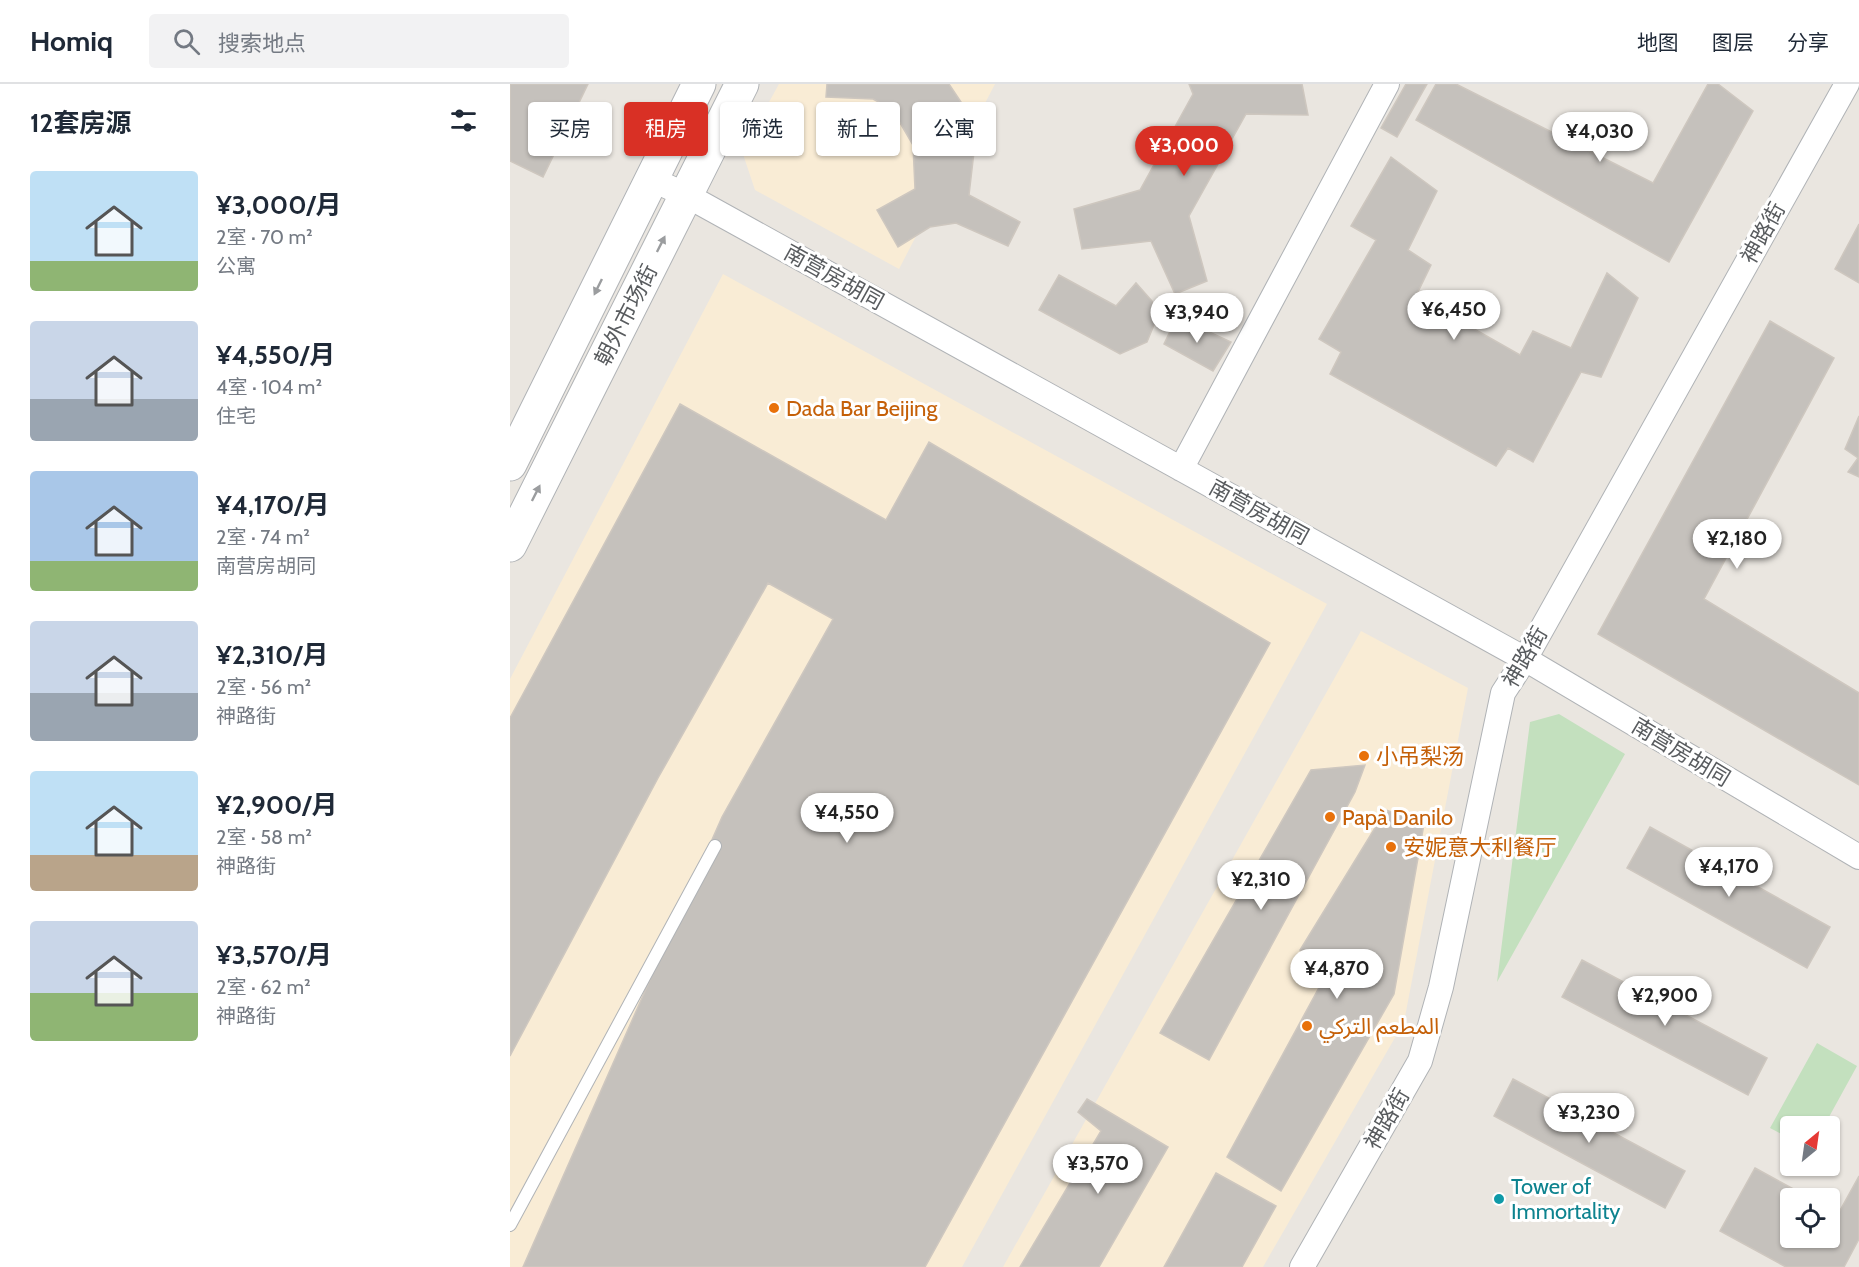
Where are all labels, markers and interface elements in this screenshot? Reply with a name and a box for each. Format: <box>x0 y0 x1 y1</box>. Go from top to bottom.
search box <box>149 14 569 68</box>
text: Homiq <box>30 24 113 58</box>
icon: search <box>170 25 203 58</box>
text: 搜索地点 <box>218 30 306 57</box>
text: 地图 <box>1637 30 1679 55</box>
text: 图层 <box>1712 30 1754 55</box>
text: 分享 <box>1787 30 1829 55</box>
chip: 买房 <box>528 102 612 156</box>
chip: 租房 <box>624 102 708 156</box>
chip: 筛选 <box>720 102 804 156</box>
chip: 新上 <box>816 102 900 156</box>
chip: 公寓 <box>912 102 996 156</box>
icon: filters <box>447 104 480 137</box>
text: 12套房源 <box>30 107 131 139</box>
pin: ¥4,030 <box>1551 112 1649 163</box>
text: ¥4,030 <box>1566 119 1634 143</box>
pin: ¥3,000 <box>1135 126 1233 177</box>
text: ¥3,000 <box>1149 133 1219 157</box>
text: ¥3,000/月 <box>216 189 342 221</box>
icon: home <box>78 195 150 267</box>
street label: 神路街 <box>1735 198 1791 268</box>
text: 2室 · 70 m² <box>216 225 313 249</box>
one-way arrow <box>657 235 666 252</box>
street label: 南营房胡同 <box>779 239 889 315</box>
text: 公寓 <box>216 254 256 278</box>
street label: 朝外市场街 <box>589 260 663 370</box>
one-way arrow <box>593 278 603 295</box>
pin: ¥6,450 <box>1405 290 1503 341</box>
pin: ¥3,940 <box>1148 293 1246 344</box>
text: ¥6,450 <box>1421 297 1487 321</box>
text: ¥3,940 <box>1165 300 1229 324</box>
text: ¥4,550/月 <box>216 339 335 371</box>
icon: home <box>78 345 150 417</box>
text: 4室 · 104 m² <box>216 375 322 399</box>
place label: Dada Bar Beijing <box>786 395 938 422</box>
marker: Dada Bar Beijing <box>767 401 781 415</box>
text: 住宅 <box>216 404 256 428</box>
street label: 南营房胡同 <box>1204 474 1314 550</box>
one-way arrow <box>531 484 541 502</box>
text: ¥4,170/月 <box>216 489 329 521</box>
icon: home <box>78 495 150 567</box>
pin: ¥2,180 <box>1688 519 1786 570</box>
text: 2室 · 74 m² <box>216 525 310 549</box>
text: ¥2,180 <box>1707 526 1767 550</box>
text: 南营房胡同 <box>216 554 316 578</box>
street label: 神路街 <box>1497 622 1553 692</box>
text: ¥2,310/月 <box>216 639 328 671</box>
icon: home <box>78 645 150 717</box>
text: 2室 · 56 m² <box>216 675 311 699</box>
text: 神路街 <box>216 704 276 728</box>
street label: 南营房胡同 <box>1627 712 1735 792</box>
place label: 小吊梨汤 <box>1376 743 1464 770</box>
marker: 小吊梨汤 <box>1357 749 1371 763</box>
text: ¥2,900/月 <box>216 789 337 821</box>
pin: ¥4,550 <box>798 793 896 844</box>
icon: home <box>78 795 150 867</box>
text: ¥4,550 <box>815 800 879 824</box>
place label: Papà Danilo <box>1342 804 1453 831</box>
marker: Papà Danilo <box>1323 810 1337 824</box>
text: 2室 · 58 m² <box>216 825 312 849</box>
place label: 安妮意大利餐厅 <box>1403 834 1557 861</box>
marker: 安妮意大利餐厅 <box>1384 840 1398 854</box>
pin: ¥4,170 <box>1680 847 1778 898</box>
text: 神路街 <box>216 854 276 878</box>
text: ¥4,170 <box>1699 854 1759 878</box>
pin: ¥2,310 <box>1212 860 1310 911</box>
text: ¥2,310 <box>1231 867 1291 891</box>
text: ¥3,570/月 <box>216 939 332 971</box>
icon: home <box>78 945 150 1017</box>
pin: ¥4,870 <box>1288 949 1386 1000</box>
text: ¥4,870 <box>1304 956 1370 980</box>
text: 2室 · 62 m² <box>216 975 311 999</box>
pin: ¥2,900 <box>1616 976 1714 1027</box>
text: ¥2,900 <box>1632 983 1698 1007</box>
text: 神路街 <box>216 1004 276 1028</box>
place label: المطعم التركي <box>1319 1013 1439 1043</box>
marker: المطعم التركي <box>1300 1019 1314 1033</box>
street label: 神路街 <box>1359 1084 1415 1154</box>
pin: ¥3,230 <box>1540 1093 1638 1144</box>
text: ¥3,230 <box>1558 1100 1620 1124</box>
north arrow <box>1780 1116 1840 1176</box>
map controls <box>1780 1116 1840 1248</box>
pin: ¥3,570 <box>1049 1144 1147 1195</box>
text: ¥3,570 <box>1067 1151 1129 1175</box>
place label: Tower of Immortality <box>1511 1173 1620 1225</box>
button: locate <box>1780 1188 1840 1248</box>
marker: Tower of Immortality <box>1492 1192 1506 1206</box>

